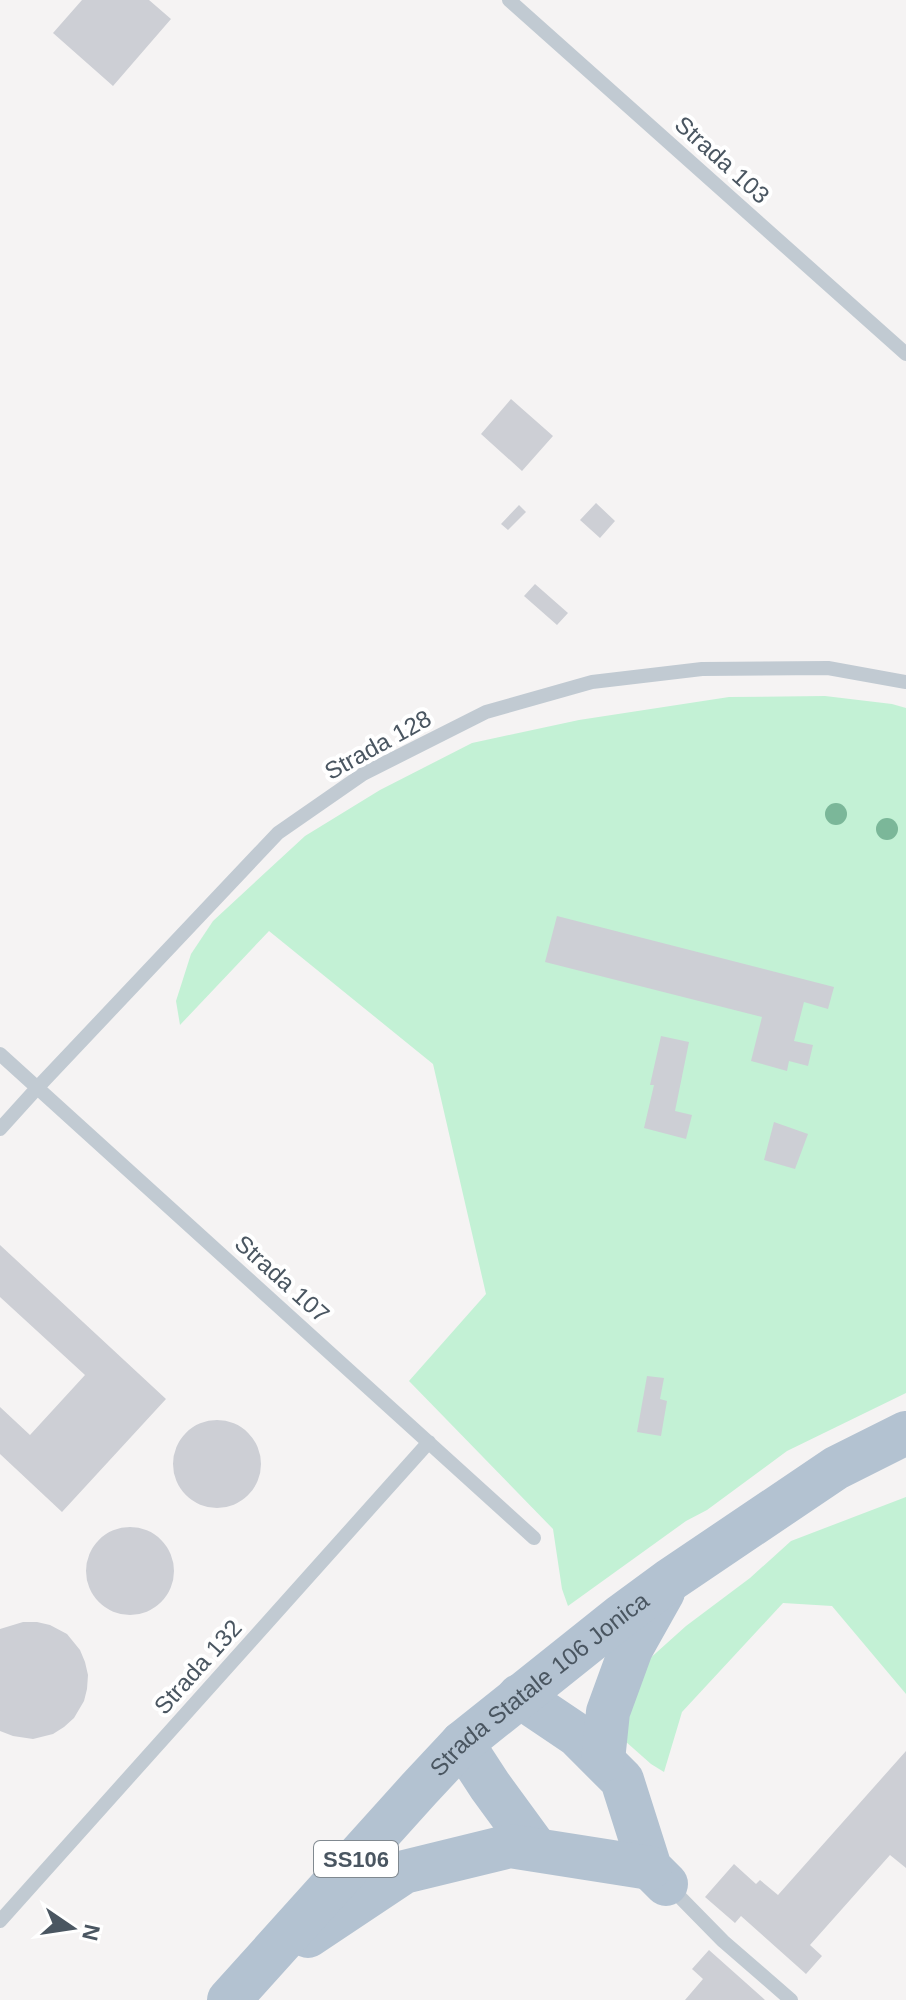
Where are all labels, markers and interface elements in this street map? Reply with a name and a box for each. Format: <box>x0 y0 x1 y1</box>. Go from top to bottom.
street label: Strada 103 <box>670 110 775 209</box>
street label: Strada 128 <box>320 704 436 785</box>
street label: Strada 107 <box>230 1229 335 1328</box>
street label: Strada Statale 106 Jonica <box>424 1586 654 1781</box>
street label: Strada 132 <box>148 1614 247 1719</box>
road number: SS106 <box>314 1841 398 1877</box>
north arrow <box>32 1888 112 1968</box>
text: N <box>77 1922 105 1943</box>

